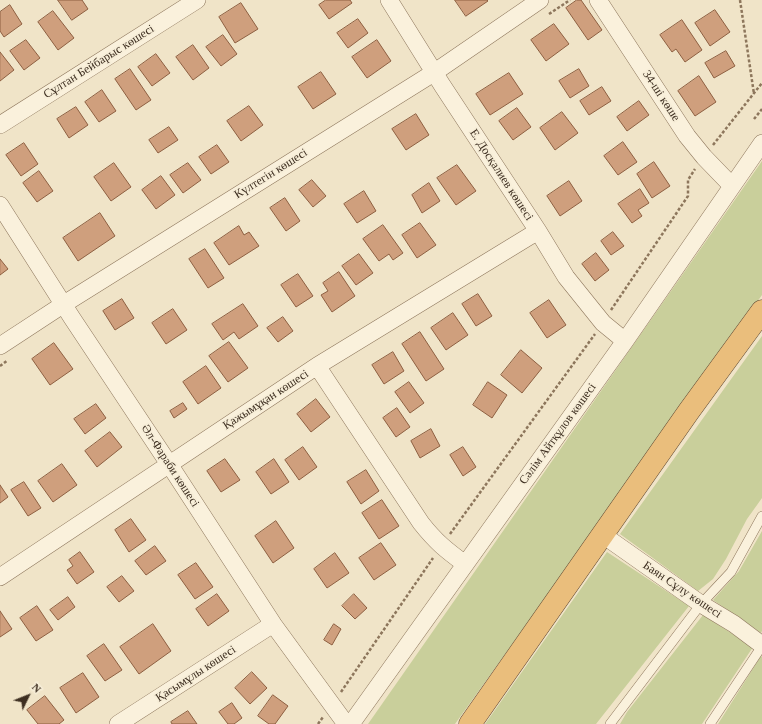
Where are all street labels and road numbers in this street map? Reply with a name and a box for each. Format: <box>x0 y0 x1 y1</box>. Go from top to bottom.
street label: Сұлтан Бейбарыс көшесі <box>41 22 157 102</box>
street label: 34-ші көше <box>639 68 683 124</box>
street label: Е. Досқалиев көшесі <box>466 127 536 223</box>
street label: Күлтегін көшесі <box>232 146 310 202</box>
street label: Қажымұқан көшесі <box>220 367 312 433</box>
street label: Сәлім Айтқұлов көшесі <box>516 381 600 487</box>
street label: Әл-Фараби көшесі <box>138 422 202 510</box>
street label: Баян Сұлу көшесі <box>640 558 724 622</box>
street label: Қасымұлы көшесі <box>153 643 239 705</box>

